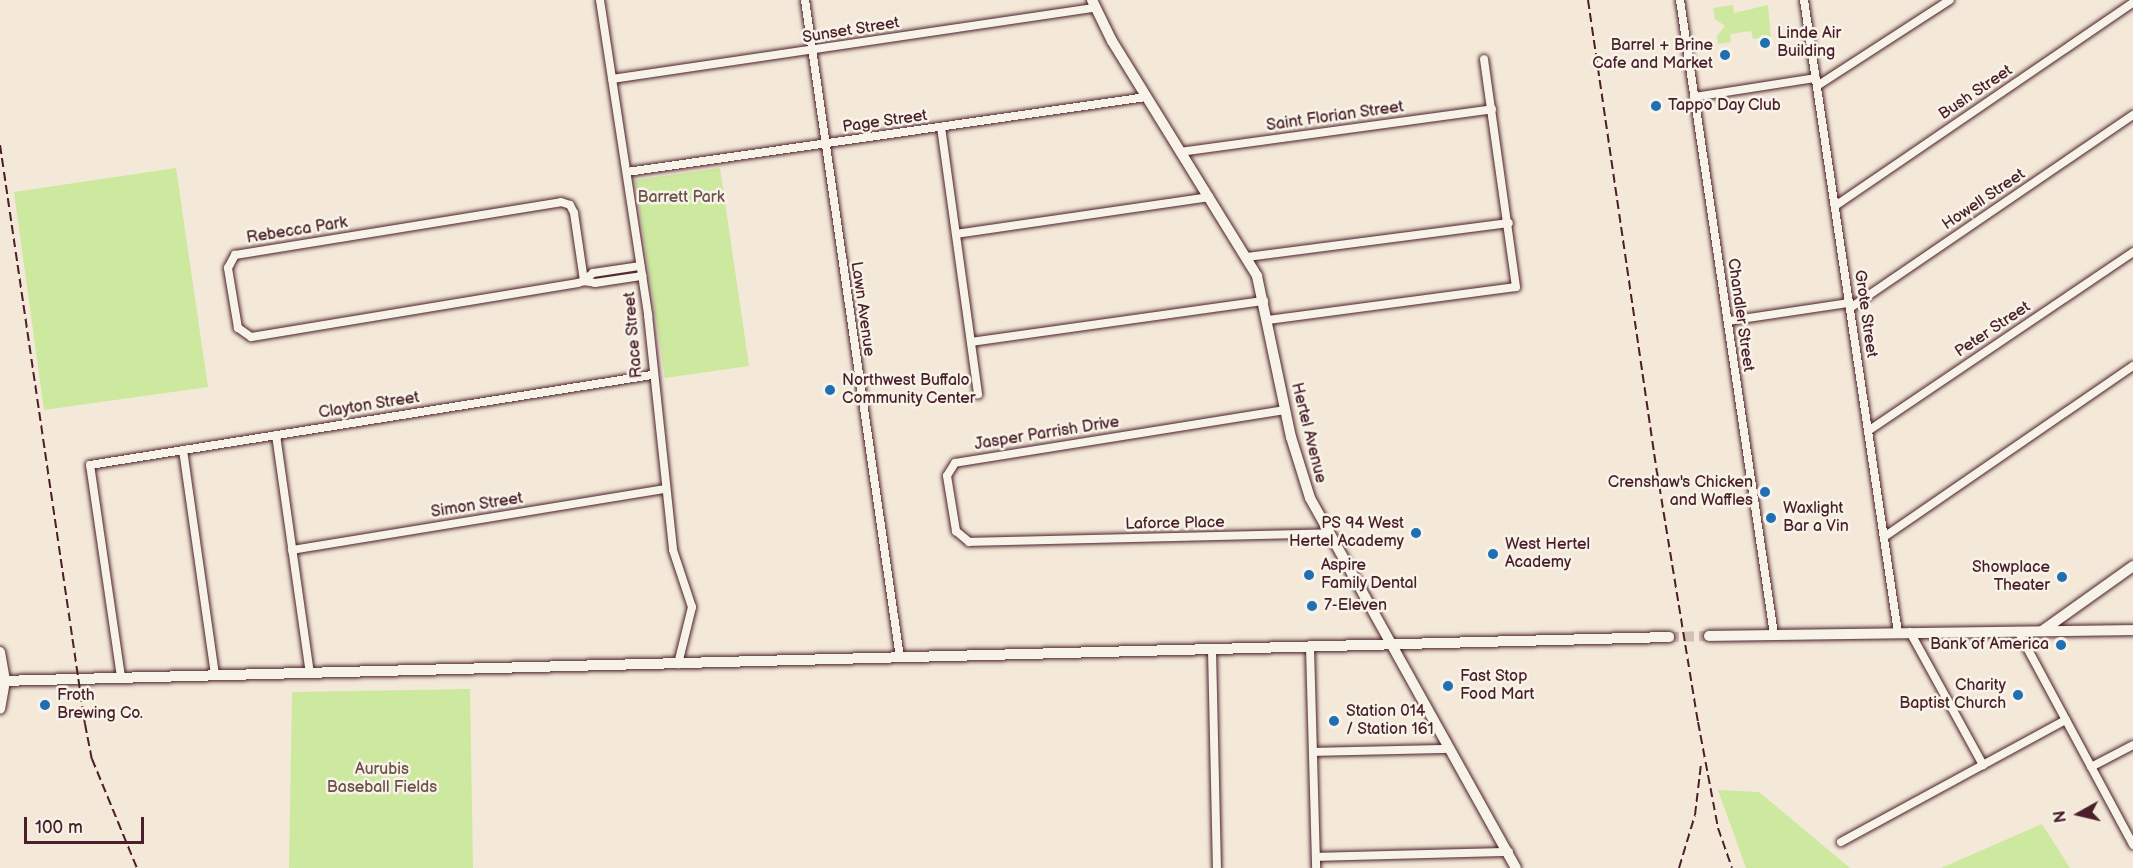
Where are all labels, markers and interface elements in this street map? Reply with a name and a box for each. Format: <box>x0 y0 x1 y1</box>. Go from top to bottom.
street label: Sunset Street <box>801 14 901 48</box>
place label: Linde Air Building <box>1777 24 1841 62</box>
place label: Barrel + Brine Cafe and Market <box>1592 36 1713 74</box>
marker: Linde Air Building <box>1758 36 1772 50</box>
marker: Barrel + Brine Cafe and Market <box>1718 48 1732 62</box>
street label: Bush Street <box>1935 61 2017 125</box>
place label: Tappo Day Club <box>1668 96 1782 116</box>
street label: Saint Florian Street <box>1265 98 1405 136</box>
marker: Tappo Day Club <box>1649 99 1663 113</box>
street label: Page Street <box>841 107 929 137</box>
street label: Howell Street <box>1939 165 2029 235</box>
park label: Barrett Park <box>638 188 724 208</box>
street label: Rebecca Park <box>245 214 349 248</box>
street label: Chandler Street <box>1723 257 1757 373</box>
street label: Lawn Avenue <box>846 260 878 358</box>
street label: Grote Street <box>1849 269 1881 359</box>
street label: Race Street <box>621 291 647 379</box>
street label: Peter Street <box>1952 298 2034 362</box>
place label: Northwest Buffalo Community Center <box>842 371 977 409</box>
street label: Hertel Avenue <box>1286 381 1330 485</box>
marker: Northwest Buffalo Community Center <box>823 383 837 397</box>
street label: Clayton Street <box>317 389 421 423</box>
street label: Jasper Parrish Drive <box>973 413 1121 455</box>
place label: Crenshaw's Chicken and Waffles <box>1608 473 1753 511</box>
marker: Crenshaw's Chicken and Waffles <box>1758 485 1772 499</box>
street label: Simon Street <box>430 489 524 523</box>
place label: Waxlight Bar a Vin <box>1783 499 1849 537</box>
marker: Waxlight Bar a Vin <box>1764 511 1778 525</box>
street label: Laforce Place <box>1125 514 1225 534</box>
place label: PS 94 West Hertel Academy <box>1289 514 1404 552</box>
marker: PS 94 West Hertel Academy <box>1409 526 1423 540</box>
place label: West Hertel Academy <box>1505 535 1590 573</box>
marker: West Hertel Academy <box>1486 547 1500 561</box>
place label: Aspire Family Dental <box>1321 556 1418 594</box>
place label: Showplace Theater <box>1972 558 2050 596</box>
marker: Aspire Family Dental <box>1302 568 1316 582</box>
marker: Showplace Theater <box>2055 570 2069 584</box>
place label: 7-Eleven <box>1324 596 1387 616</box>
marker: 7-Eleven <box>1305 599 1319 613</box>
place label: Bank of America <box>1930 635 2049 655</box>
marker: Bank of America <box>2054 638 2068 652</box>
place label: Fast Stop Food Mart <box>1460 667 1534 705</box>
place label: Charity Baptist Church <box>1899 676 2006 714</box>
marker: Fast Stop Food Mart <box>1441 679 1455 693</box>
place label: Froth Brewing Co. <box>57 686 143 724</box>
marker: Charity Baptist Church <box>2011 688 2025 702</box>
marker: Froth Brewing Co. <box>38 698 52 712</box>
place label: Station 014 / Station 161 <box>1346 702 1434 740</box>
marker: Station 014 / Station 161 <box>1327 714 1341 728</box>
park label: Aurubis Baseball Fields <box>327 760 437 798</box>
north arrow <box>2049 784 2109 844</box>
scale bar <box>27 805 147 843</box>
text: N <box>2050 809 2071 824</box>
text: 100 m <box>35 817 83 838</box>

